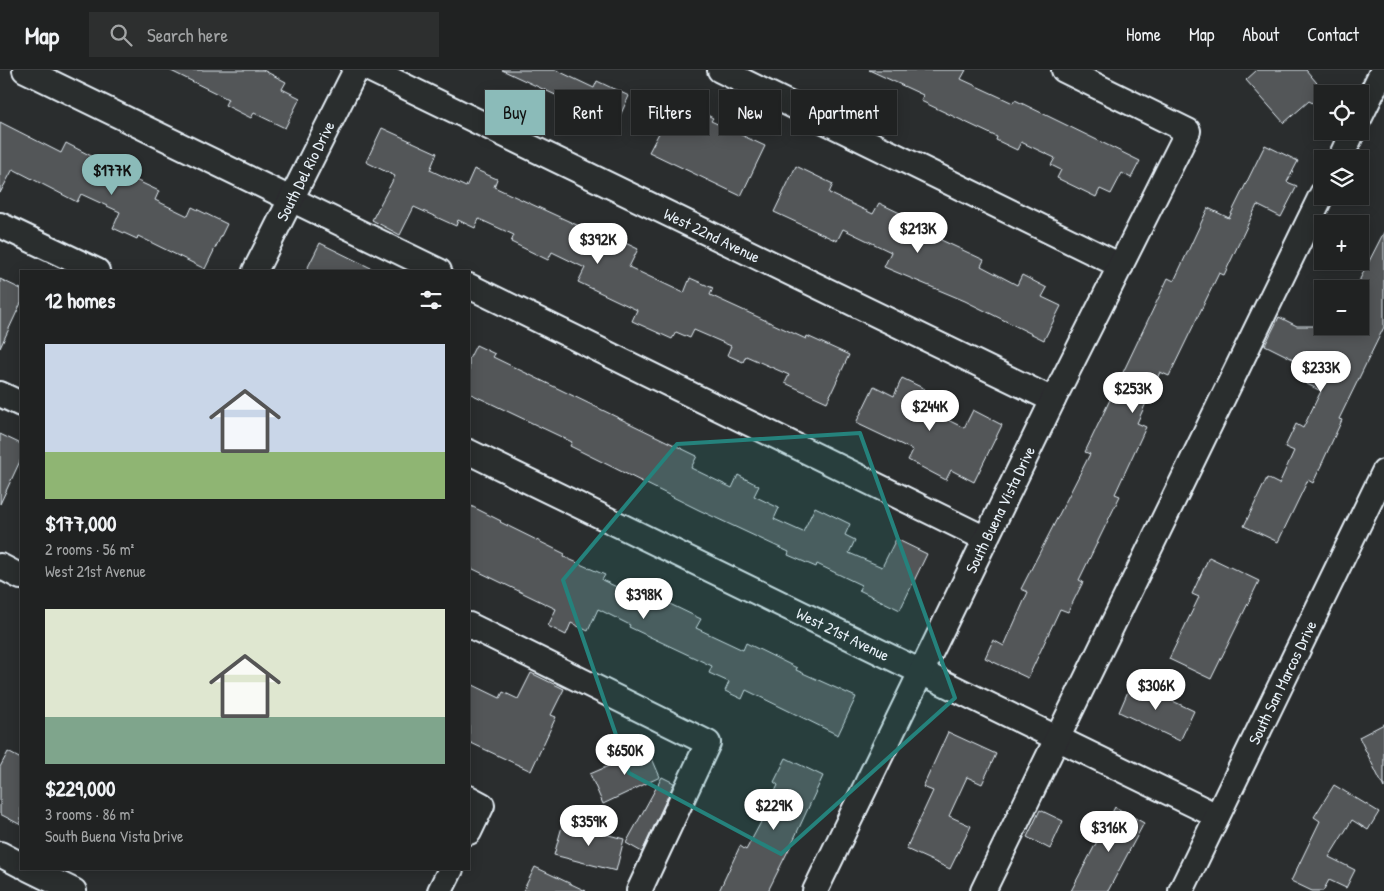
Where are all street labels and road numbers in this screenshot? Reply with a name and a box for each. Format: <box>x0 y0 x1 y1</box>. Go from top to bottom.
street label: South Del Rio Drive <box>271 117 340 225</box>
street label: West 22nd Avenue <box>660 202 764 268</box>
street label: South Buena Vista Drive <box>960 442 1040 577</box>
street label: West 21st Avenue <box>793 602 894 666</box>
street label: South San Marcos Drive <box>1243 616 1322 748</box>

